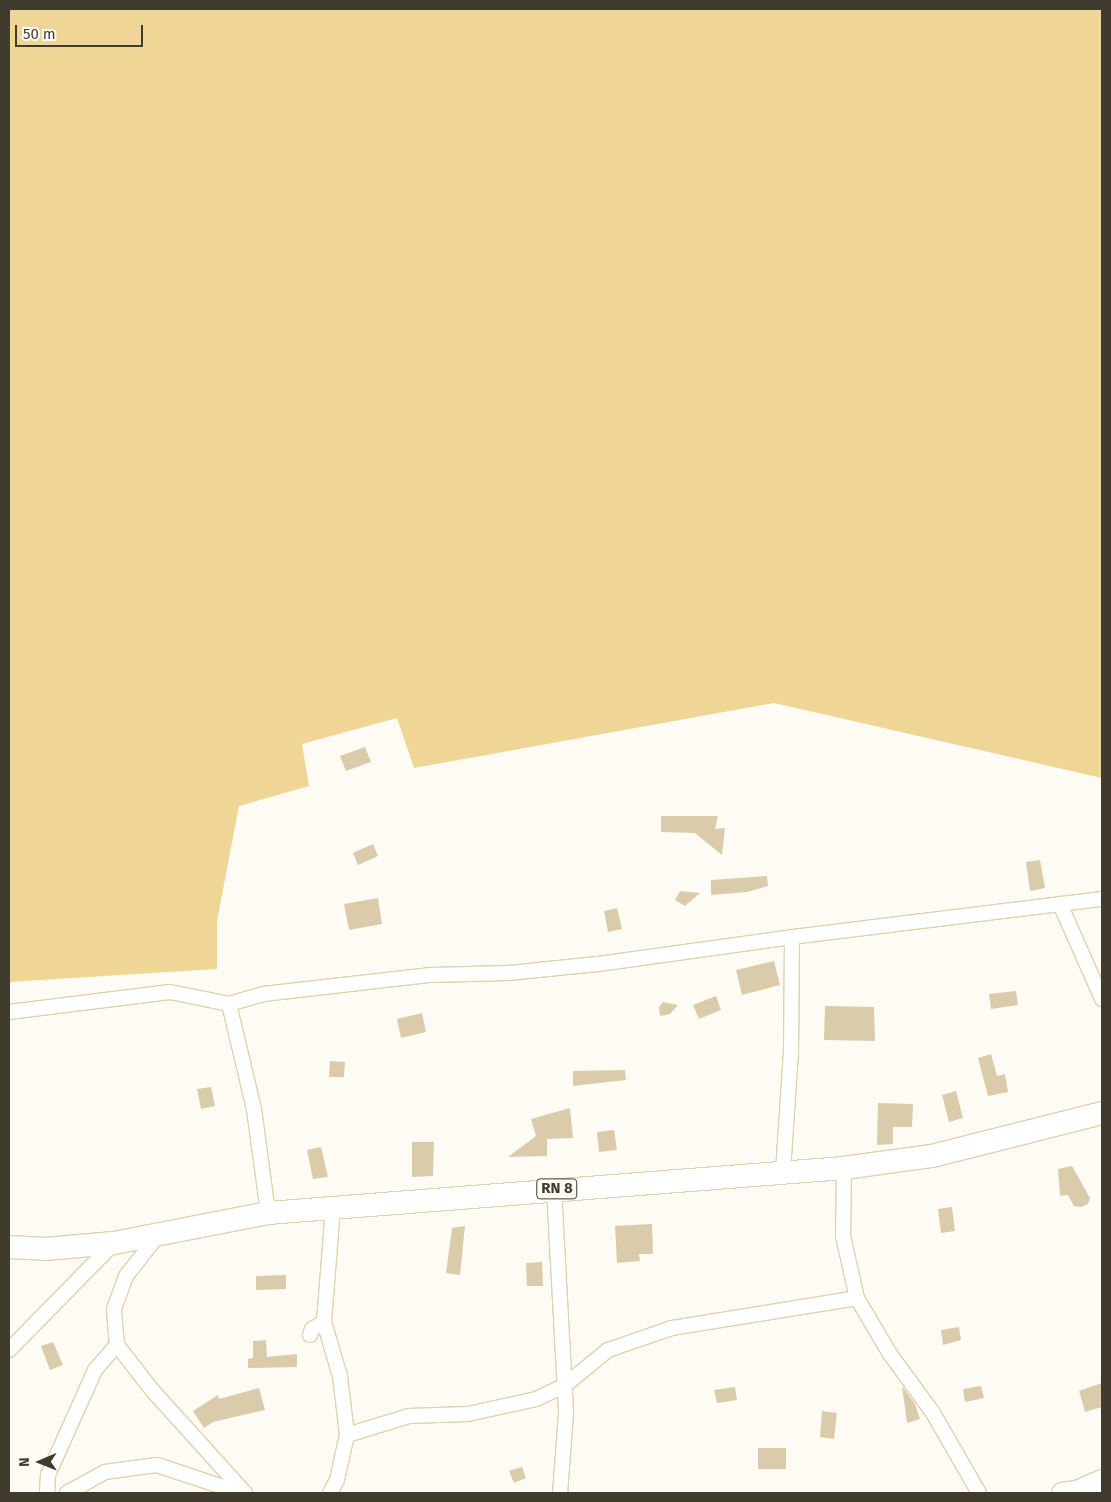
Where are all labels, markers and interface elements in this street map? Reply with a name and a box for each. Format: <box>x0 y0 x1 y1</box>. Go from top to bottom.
scale bar <box>18 15 145 47</box>
text: 50 m <box>23 25 56 43</box>
road number: RN 8 <box>536 1176 578 1202</box>
north arrow <box>15 1437 65 1487</box>
text: N <box>16 1457 33 1467</box>

